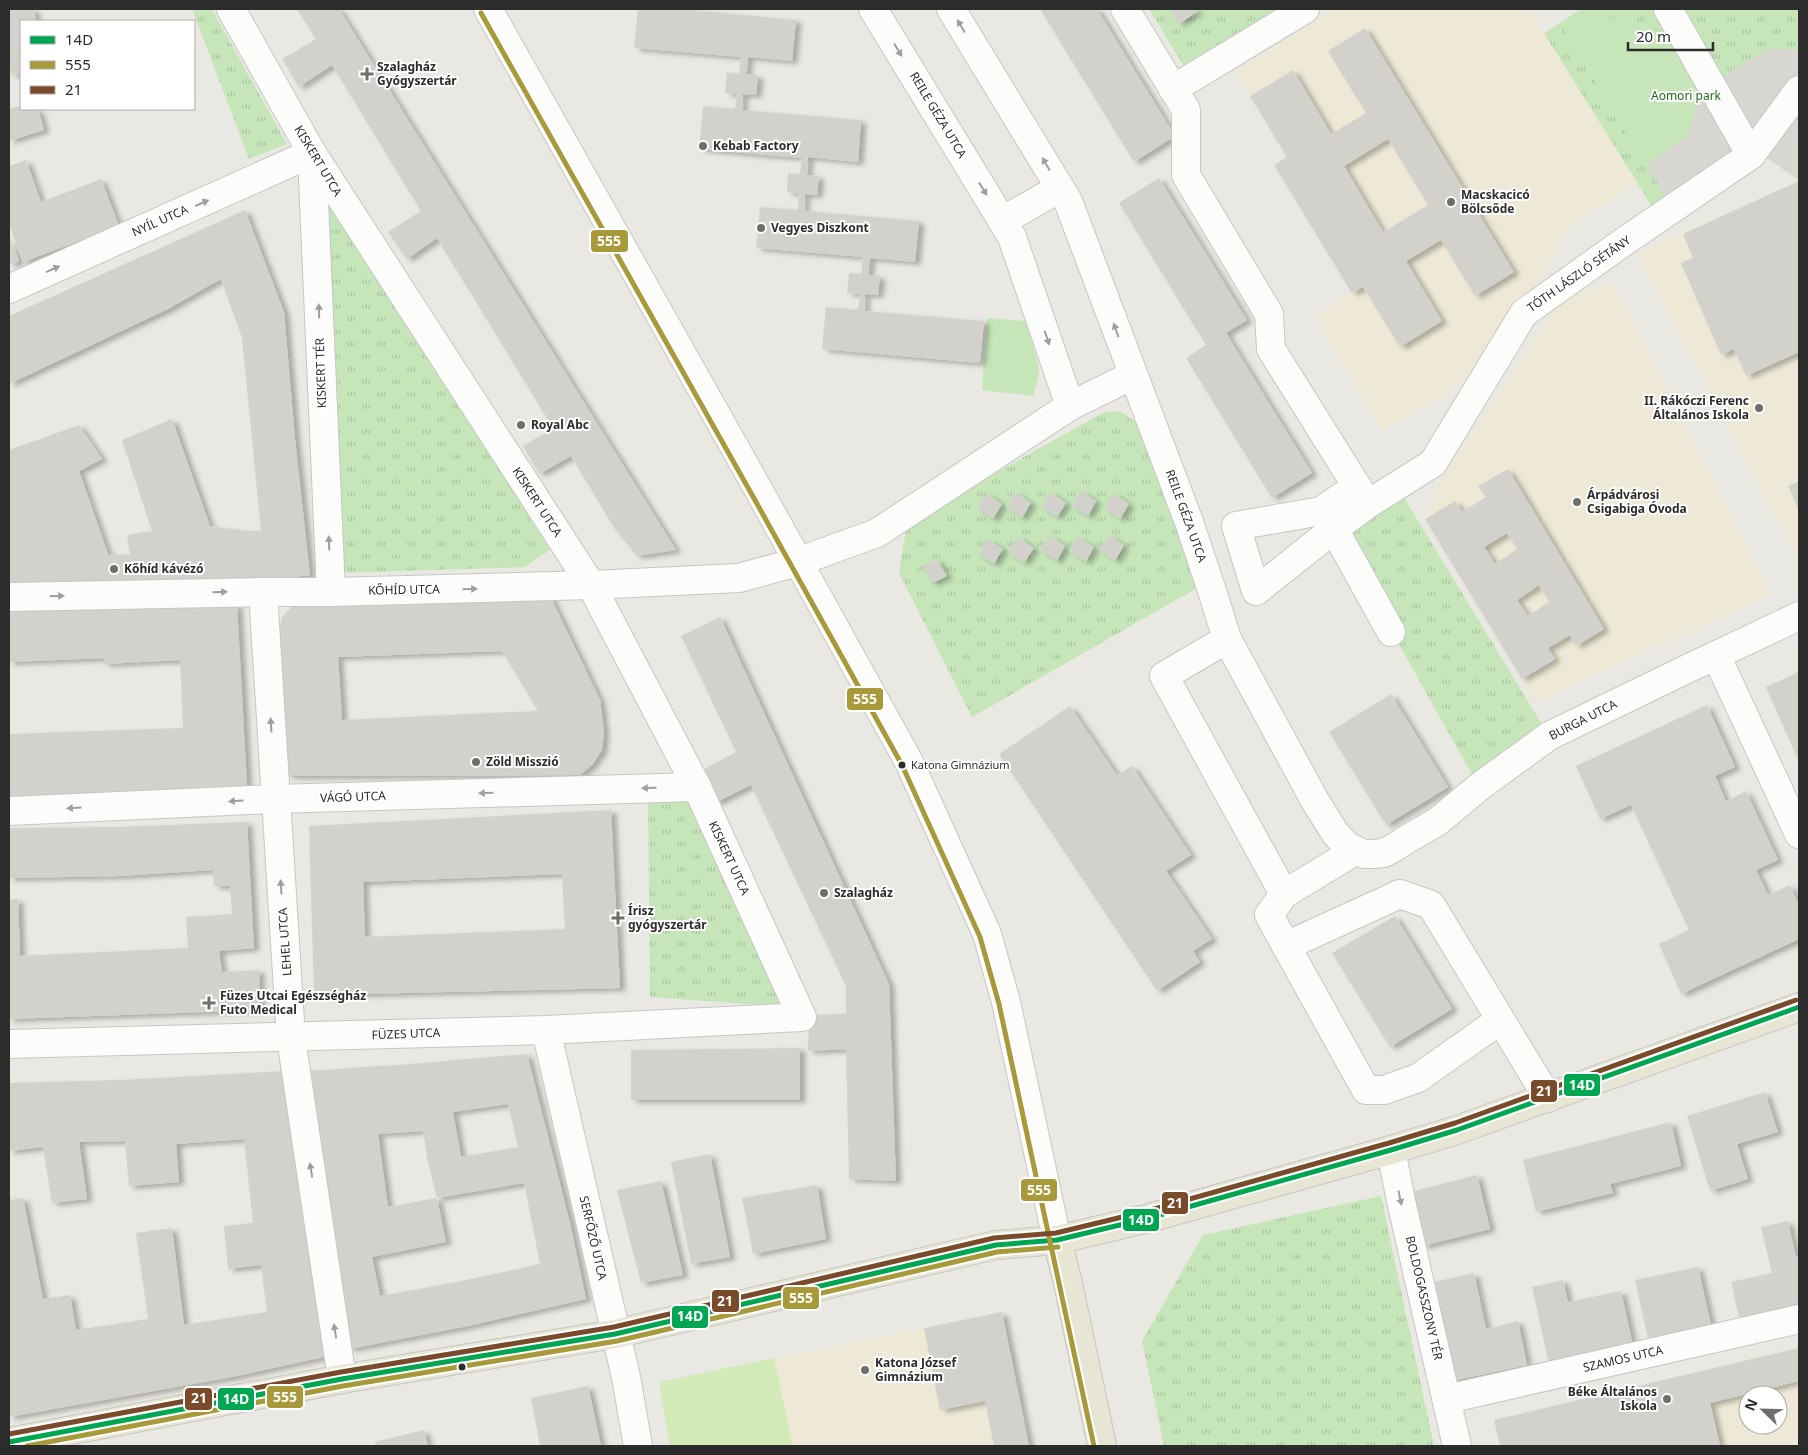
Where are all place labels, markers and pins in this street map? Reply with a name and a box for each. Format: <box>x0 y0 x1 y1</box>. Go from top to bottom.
place label: Szalagház Gyógyszertár <box>377 58 457 89</box>
marker: Szalagház Gyógyszertár <box>361 68 373 80</box>
place label: Kebab Factory <box>713 137 799 154</box>
marker: Kebab Factory <box>697 140 709 152</box>
place label: Macskacicó Bölcsőde <box>1461 186 1530 217</box>
marker: Macskacicó Bölcsőde <box>1445 196 1457 208</box>
place label: Vegyes Diszkont <box>771 219 869 236</box>
marker: Vegyes Diszkont <box>755 222 767 234</box>
place label: II. Rákóczi Ferenc Általános Iskola <box>1644 392 1749 423</box>
marker: II. Rákóczi Ferenc Általános Iskola <box>1753 402 1765 414</box>
place label: Royal Abc <box>531 416 589 433</box>
marker: Royal Abc <box>515 419 527 431</box>
place label: Árpádvárosi Csigabiga Óvoda <box>1587 486 1687 517</box>
marker: Árpádvárosi Csigabiga Óvoda <box>1571 496 1583 508</box>
place label: Kőhíd kávézó <box>124 560 204 577</box>
marker: Kőhíd kávézó <box>108 563 120 575</box>
place label: Zöld Misszió <box>486 753 559 770</box>
marker: Zöld Misszió <box>470 756 482 768</box>
place label: Katona Gimnázium <box>911 757 1010 772</box>
marker: Katona Gimnázium <box>897 760 907 770</box>
place label: Szalagház <box>834 884 893 901</box>
marker: Szalagház <box>818 887 830 899</box>
place label: Írisz gyógyszertár <box>628 902 707 933</box>
marker: Írisz gyógyszertár <box>612 912 624 924</box>
place label: Füzes Utcai Egészségház Futo Medical <box>220 987 366 1018</box>
marker: Füzes Utcai Egészségház Futo Medical <box>202 996 216 1010</box>
place label: Katona József Gimnázium <box>875 1354 957 1385</box>
unlabelled marker <box>457 1362 467 1372</box>
marker: Katona József Gimnázium <box>859 1364 871 1376</box>
place label: Béke Általános Iskola <box>1568 1383 1657 1414</box>
marker: Béke Általános Iskola <box>1661 1393 1673 1405</box>

